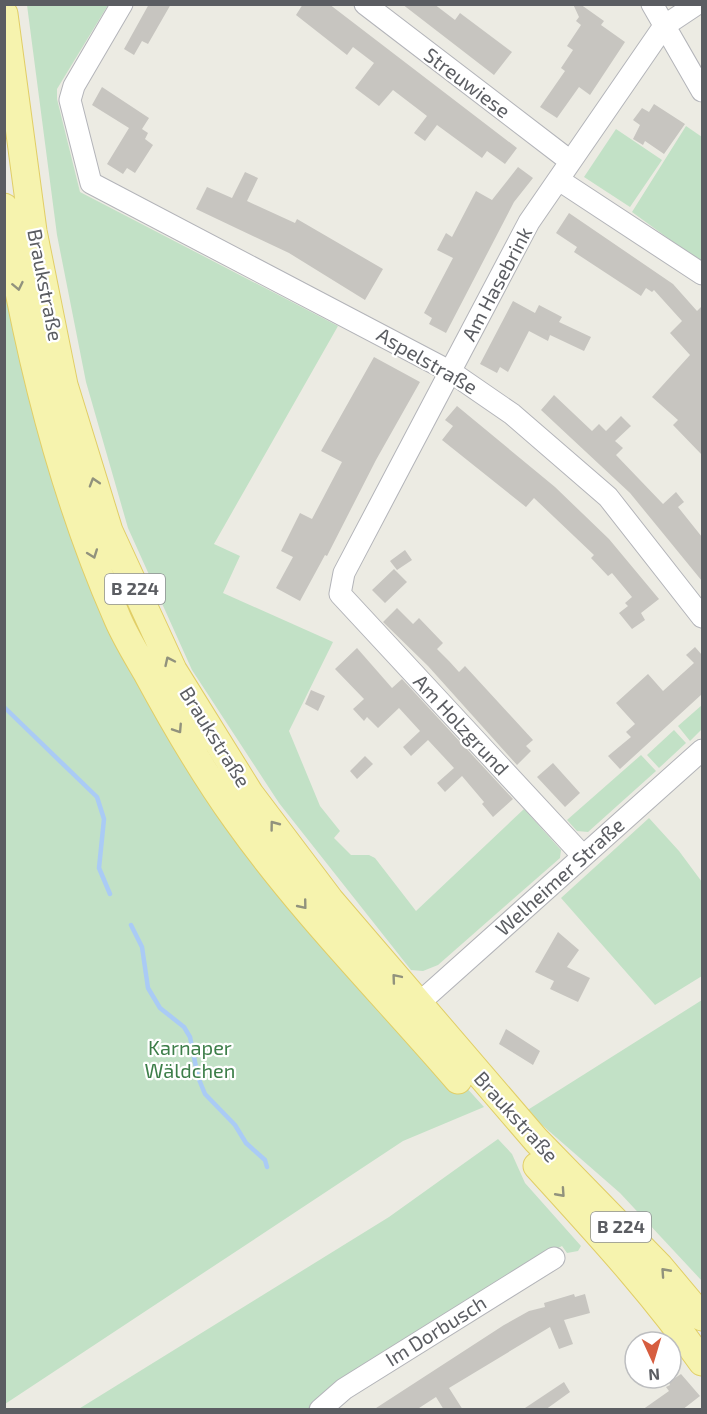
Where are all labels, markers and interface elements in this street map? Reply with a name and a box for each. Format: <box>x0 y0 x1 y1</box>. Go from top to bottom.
street label: Streuwiese <box>420 42 515 122</box>
street label: Am Hasebrink <box>456 222 536 345</box>
street label: Braukstraße <box>23 227 69 343</box>
one-way arrow <box>11 281 24 291</box>
street label: Aspelstraße <box>373 322 482 399</box>
one-way arrow <box>89 477 101 488</box>
one-way arrow <box>86 548 98 559</box>
road number: B 224 <box>105 574 165 604</box>
one-way arrow <box>164 657 176 668</box>
street label: Am Holzgrund <box>409 669 514 780</box>
street label: Braukstraße <box>175 682 256 791</box>
one-way arrow <box>171 722 182 733</box>
street label: Welheimer Straße <box>490 812 629 940</box>
one-way arrow <box>270 821 281 832</box>
one-way arrow <box>296 898 307 909</box>
one-way arrow <box>392 974 403 985</box>
park label: Karnaper Wäldchen <box>145 1035 235 1082</box>
street label: Braukstraße <box>470 1066 564 1167</box>
one-way arrow <box>554 1186 565 1196</box>
road number: B 224 <box>591 1212 651 1242</box>
one-way arrow <box>661 1269 672 1279</box>
street label: Im Dorbusch <box>381 1290 490 1371</box>
north arrow <box>623 1330 683 1390</box>
text: N <box>648 1366 661 1385</box>

